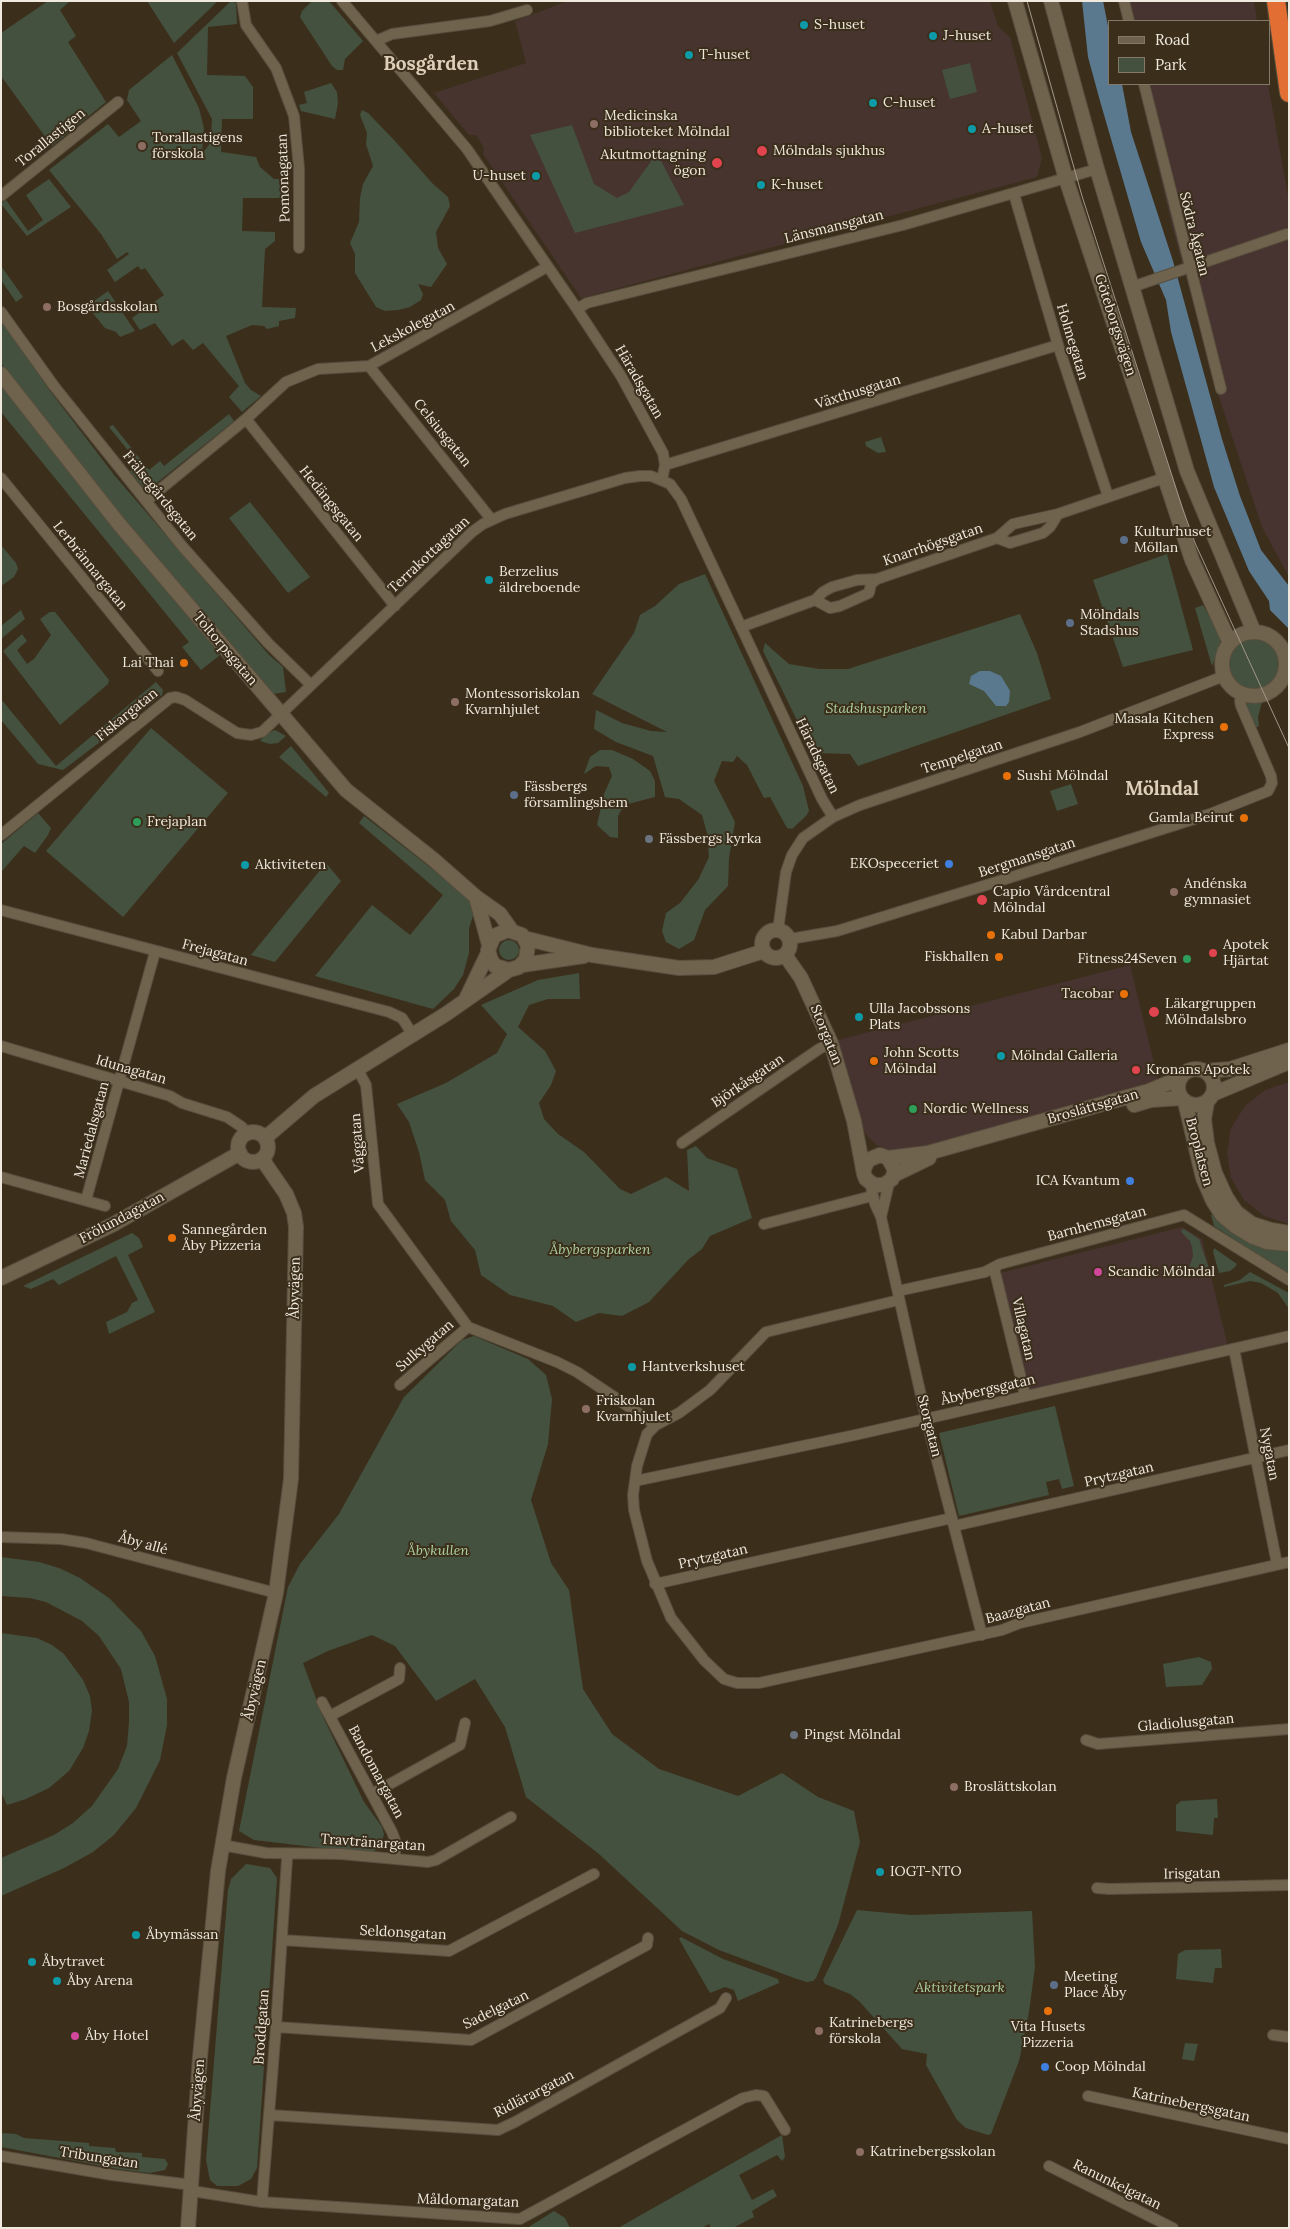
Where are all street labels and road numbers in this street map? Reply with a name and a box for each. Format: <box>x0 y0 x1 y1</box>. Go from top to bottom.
street label: Torallastigen <box>13 105 89 171</box>
street label: Pomonagatan <box>274 133 294 223</box>
street label: Södra Ågatan <box>1175 190 1213 278</box>
street label: Länsmansgatan <box>783 207 885 247</box>
street label: Göteborgsvägen <box>1091 272 1139 378</box>
street label: Lekskolegatan <box>368 298 458 356</box>
street label: Holmegatan <box>1052 302 1092 382</box>
street label: Häradsgatan <box>611 342 667 422</box>
street label: Växthusgatan <box>813 371 903 413</box>
street label: Celsiusgatan <box>410 396 474 470</box>
street label: Frälsegårdsgatan <box>119 448 201 544</box>
street label: Hedängsgatan <box>295 463 367 545</box>
street label: Terrakottagatan <box>385 513 473 597</box>
street label: Lerbrännargatan <box>49 518 131 614</box>
street label: Knarrhögsgatan <box>881 520 985 570</box>
street label: Toltorpsgatan <box>189 609 261 689</box>
street label: Fiskargatan <box>93 685 161 745</box>
street label: Häradsgatan <box>791 715 843 797</box>
street label: Tempelgatan <box>919 736 1005 778</box>
street label: Bergmansgatan <box>976 834 1078 882</box>
street label: Frejagatan <box>180 936 250 970</box>
street label: Storgatan <box>806 1002 846 1068</box>
street label: Björkåsgatan <box>709 1051 787 1111</box>
street label: Idunagatan <box>94 1052 168 1088</box>
street label: Mariedalsgatan <box>71 1080 113 1180</box>
street label: Broslättsgatan <box>1046 1086 1140 1128</box>
street label: Våggatan <box>348 1113 368 1173</box>
street label: Broplatsen <box>1182 1116 1216 1188</box>
street label: Frölundagatan <box>77 1189 167 1247</box>
street label: Barnhemsgatan <box>1046 1203 1148 1245</box>
street label: Åbyvägen <box>286 1257 304 1319</box>
street label: Villagatan <box>1008 1296 1038 1362</box>
street label: Sulkygatan <box>393 1316 457 1376</box>
street label: Åbybergsgatan <box>939 1371 1037 1409</box>
street label: Storgatan <box>913 1393 945 1459</box>
street label: Nygatan <box>1256 1426 1282 1482</box>
street label: Prytzgatan <box>1083 1459 1155 1491</box>
street label: Åby allé <box>117 1529 169 1559</box>
street label: Prytzgatan <box>677 1541 749 1573</box>
street label: Baazgatan <box>984 1594 1052 1628</box>
street label: Åbyvägen <box>240 1658 270 1722</box>
street label: Gladiolusgatan <box>1137 1710 1235 1736</box>
street label: Bandomargatan <box>344 1723 408 1821</box>
street label: Travtränargatan <box>320 1831 426 1855</box>
street label: Irisgatan <box>1163 1865 1221 1883</box>
street label: Seldonsgatan <box>359 1922 447 1944</box>
street label: Sadelgatan <box>460 1987 532 2033</box>
street label: Broddgatan <box>251 1989 273 2065</box>
street label: Åbyvägen <box>187 2058 209 2122</box>
street label: Ridlärargatan <box>491 2067 577 2121</box>
street label: Katrinebergsgatan <box>1130 2084 1252 2126</box>
street label: Tribungatan <box>58 2143 140 2173</box>
street label: Ranunkelgatan <box>1070 2156 1164 2214</box>
street label: Måldomargatan <box>417 2191 519 2211</box>

